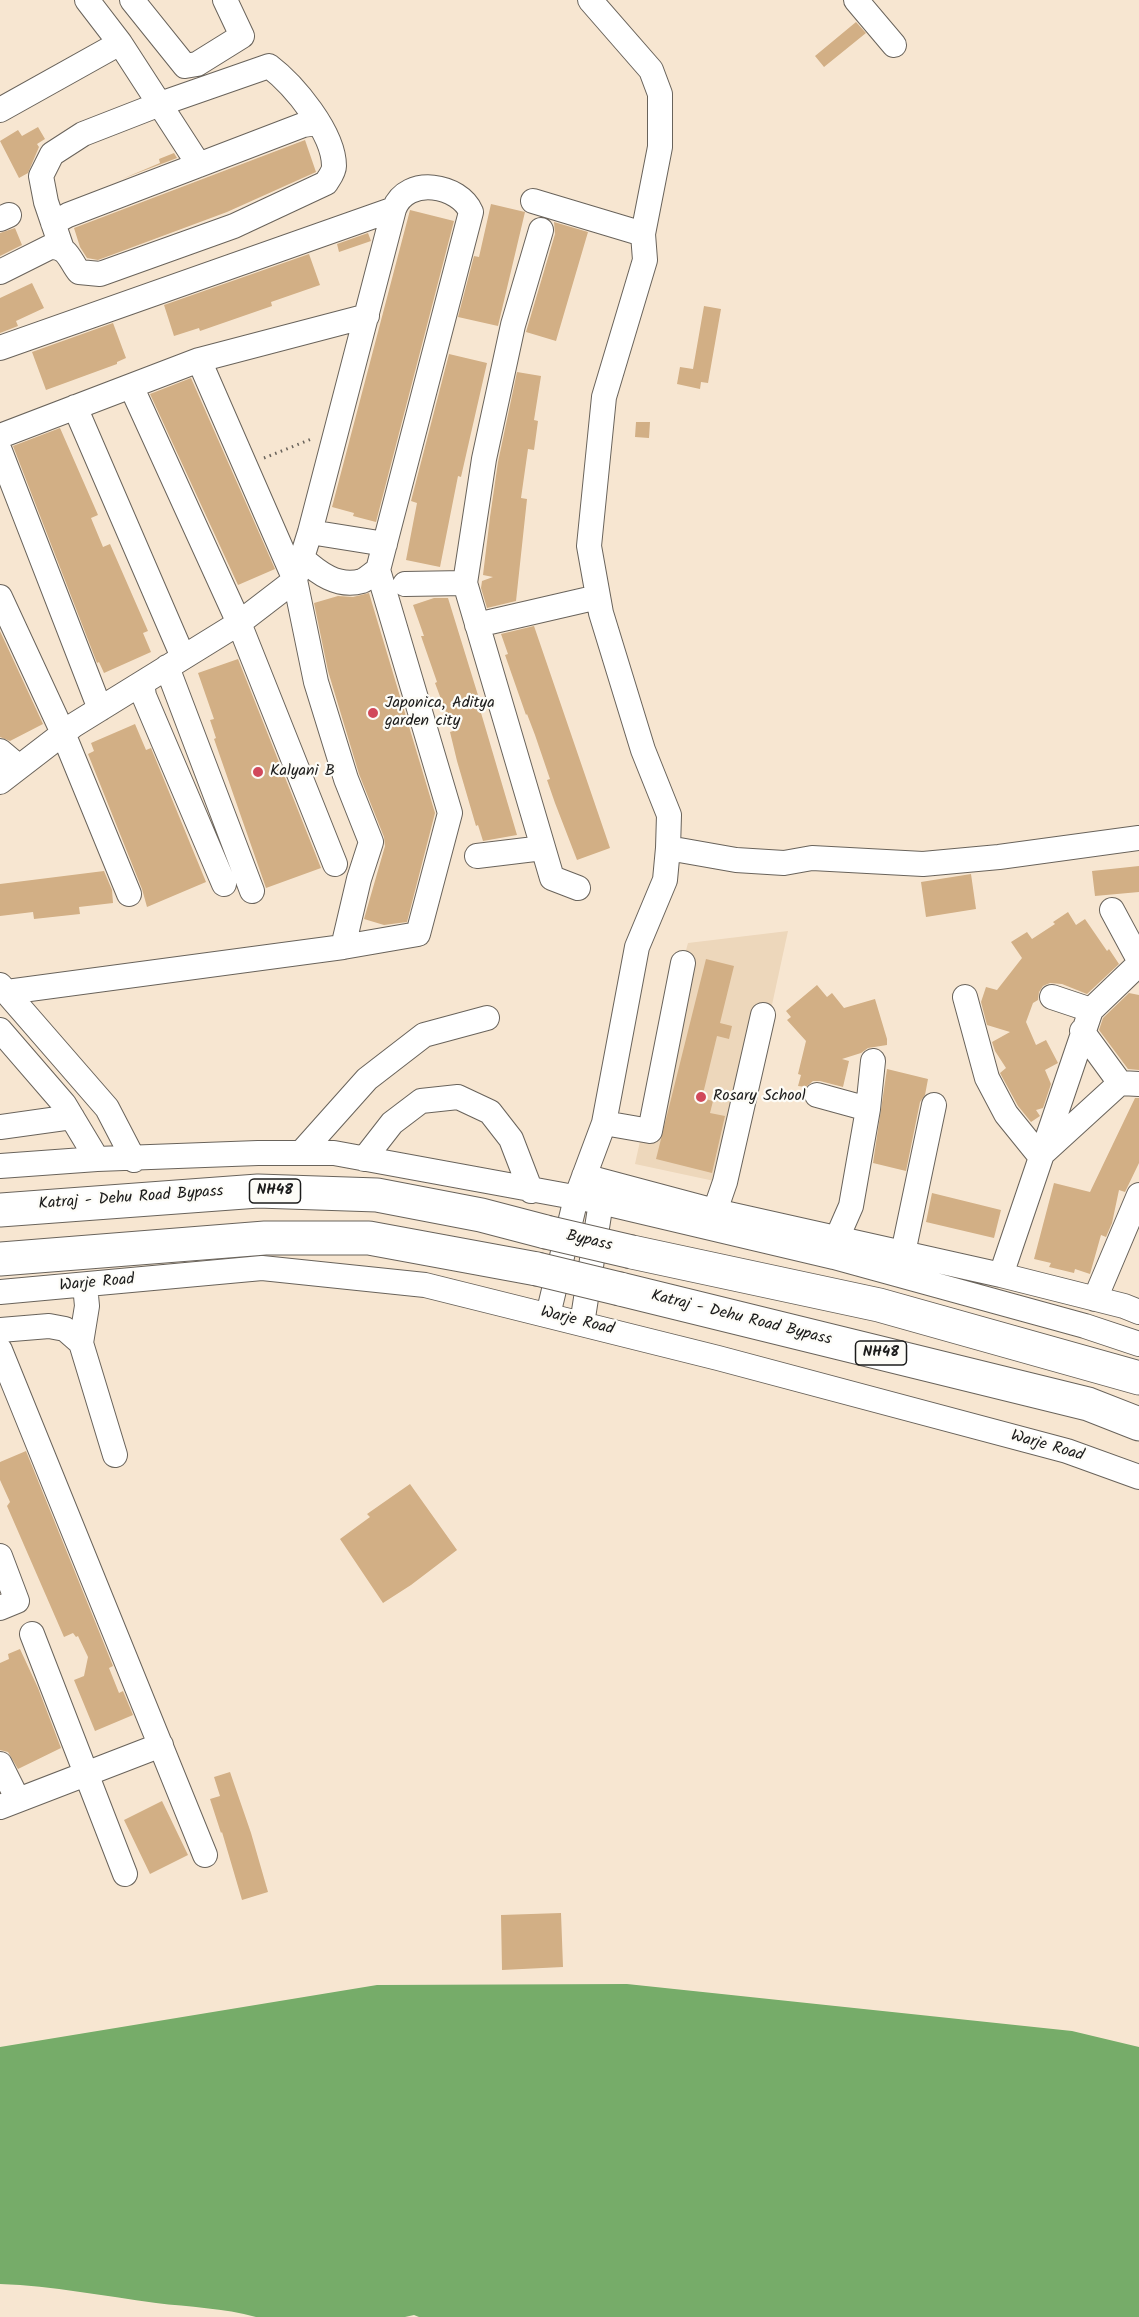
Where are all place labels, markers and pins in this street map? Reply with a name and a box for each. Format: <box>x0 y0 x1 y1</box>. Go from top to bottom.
place label: Japonica, Aditya garden city <box>385 694 495 732</box>
marker: Japonica, Aditya garden city <box>366 706 380 720</box>
place label: Kalyani B <box>270 762 335 782</box>
marker: Kalyani B <box>251 765 265 779</box>
place label: Rosary School <box>713 1087 806 1107</box>
marker: Rosary School <box>694 1090 708 1104</box>

